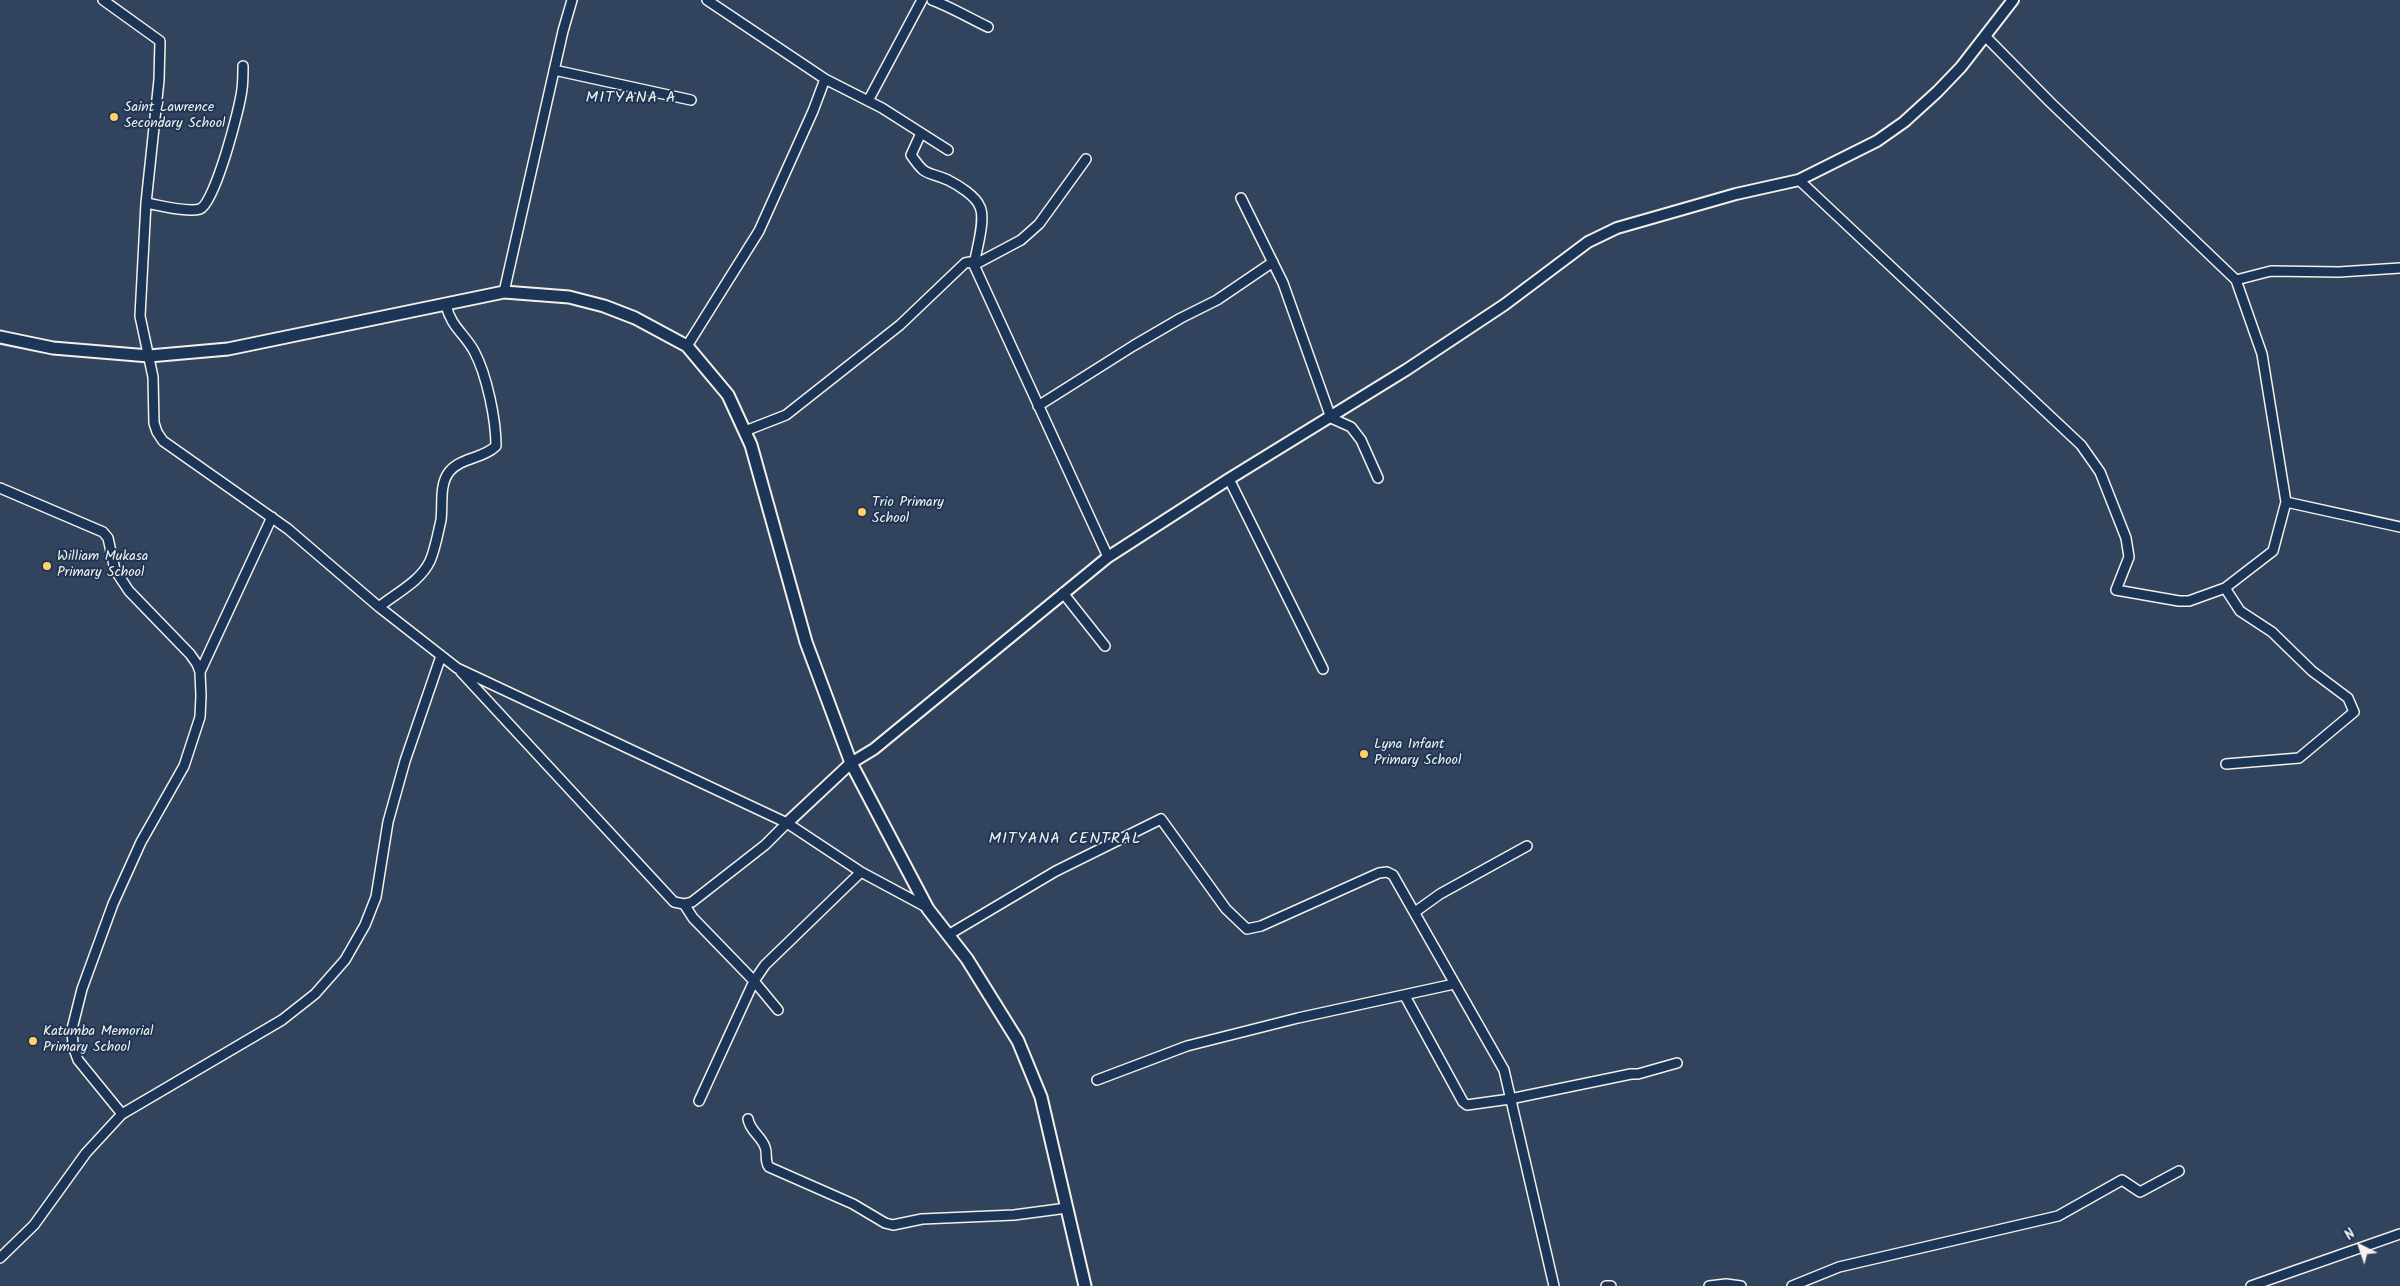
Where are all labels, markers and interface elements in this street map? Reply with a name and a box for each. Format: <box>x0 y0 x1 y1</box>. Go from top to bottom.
district label: MITYANA A <box>584 89 678 109</box>
place label: Saint Lawrence Secondary School <box>124 101 225 134</box>
marker: Saint Lawrence Secondary School <box>108 111 120 123</box>
place label: Trio Primary School <box>872 496 944 528</box>
marker: Trio Primary School <box>856 506 868 518</box>
place label: William Mukasa Primary School <box>57 550 148 582</box>
marker: William Mukasa Primary School <box>41 560 53 572</box>
place label: Lyna Infant Primary School <box>1374 738 1461 770</box>
marker: Lyna Infant Primary School <box>1358 748 1370 760</box>
district label: MITYANA CENTRAL <box>987 830 1143 850</box>
place label: Katumba Memorial Primary School <box>43 1025 153 1058</box>
marker: Katumba Memorial Primary School <box>27 1035 39 1047</box>
north arrow <box>2335 1221 2385 1271</box>
text: N <box>2340 1223 2361 1246</box>

